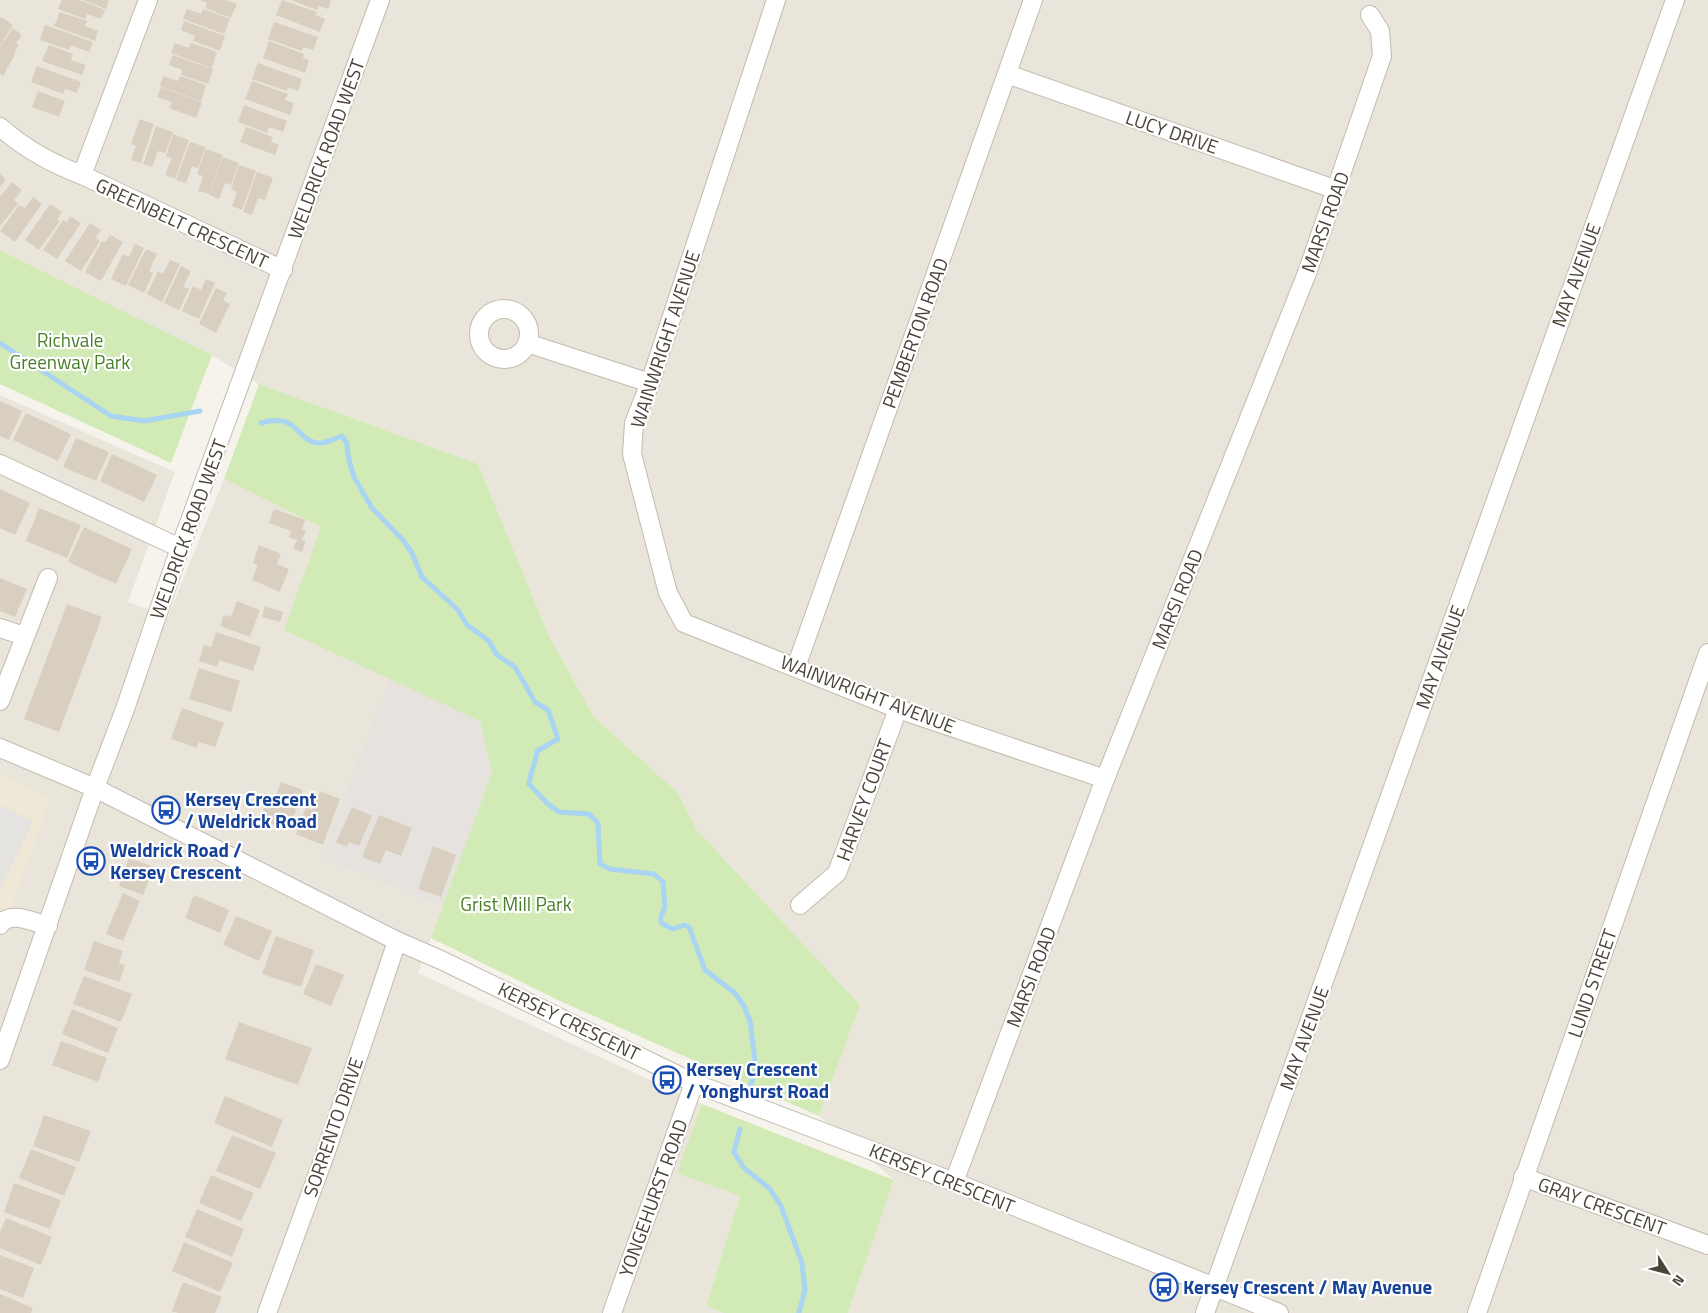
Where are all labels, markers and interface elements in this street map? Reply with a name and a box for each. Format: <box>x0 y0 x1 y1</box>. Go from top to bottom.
street label: WELDRICK ROAD WEST <box>279 55 372 243</box>
street label: LUCY DRIVE <box>1122 102 1222 161</box>
street label: MARSI ROAD <box>1293 167 1356 276</box>
street label: GREENBELT CRESCENT <box>91 170 273 275</box>
street label: MAY AVENUE <box>1543 219 1608 331</box>
street label: WAINWRIGHT AVENUE <box>622 246 707 431</box>
street label: PEMBERTON ROAD <box>874 254 955 412</box>
park label: Richvale Greenway Park <box>10 325 130 376</box>
street label: WELDRICK ROAD WEST <box>141 435 234 623</box>
street label: MARSI ROAD <box>1143 544 1210 653</box>
street label: MAY AVENUE <box>1407 601 1472 713</box>
street label: WAINWRIGHT AVENUE <box>777 647 960 740</box>
street label: HARVEY COURT <box>828 735 899 865</box>
place label: Kersey Crescent / Weldrick Road <box>185 784 317 835</box>
bus stop icon: Kersey Crescent / Weldrick Road <box>151 795 181 825</box>
place label: Weldrick Road / Kersey Crescent <box>110 835 242 886</box>
bus stop icon: Weldrick Road / Kersey Crescent <box>76 846 106 876</box>
park label: Grist Mill Park <box>460 889 572 918</box>
street label: MARSI ROAD <box>998 922 1063 1031</box>
street label: LUND STREET <box>1559 925 1624 1041</box>
street label: KERSEY CRESCENT <box>493 974 645 1067</box>
street label: MAY AVENUE <box>1271 982 1336 1094</box>
street label: SORRENTO DRIVE <box>295 1053 370 1201</box>
place label: Kersey Crescent / Yonghurst Road <box>686 1054 829 1105</box>
bus stop icon: Kersey Crescent / Yonghurst Road <box>652 1065 682 1095</box>
street label: YONGEHURST ROAD <box>610 1115 695 1281</box>
street label: KERSEY CRESCENT <box>865 1135 1019 1220</box>
street label: GRAY CRESCENT <box>1534 1169 1670 1242</box>
north arrow <box>1643 1248 1693 1298</box>
text: N <box>1668 1271 1690 1291</box>
bus stop icon: Kersey Crescent / May Avenue <box>1149 1272 1179 1302</box>
place label: Kersey Crescent / May Avenue <box>1183 1272 1432 1301</box>

